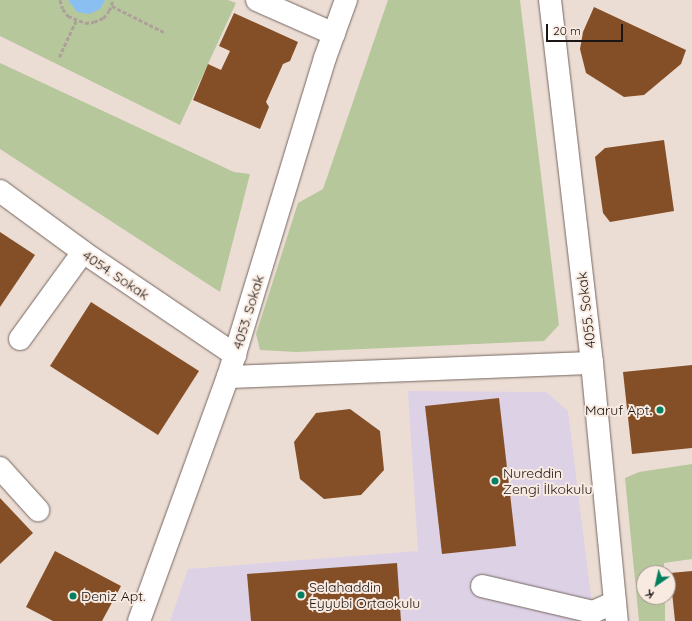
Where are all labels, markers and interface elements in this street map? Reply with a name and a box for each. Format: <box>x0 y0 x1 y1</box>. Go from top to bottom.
scale bar <box>548 16 625 42</box>
text: 20 m <box>553 23 581 38</box>
street label: 4054. Sokak <box>79 247 153 303</box>
street label: 4055. Sokak <box>573 271 599 349</box>
street label: 4053. Sokak <box>229 273 267 351</box>
place label: Maruf Apt. <box>585 402 652 418</box>
marker: Maruf Apt. <box>655 405 665 415</box>
place label: Nureddin Zengi İlkokulu <box>503 465 592 498</box>
marker: Nureddin Zengi İlkokulu <box>490 476 500 486</box>
north arrow <box>636 565 676 605</box>
place label: Selahaddin Eyyubi Ortaokulu <box>309 579 420 612</box>
text: K <box>643 586 657 602</box>
place label: Deniz Apt. <box>81 588 146 604</box>
marker: Selahaddin Eyyubi Ortaokulu <box>296 590 306 600</box>
marker: Deniz Apt. <box>68 591 78 601</box>

